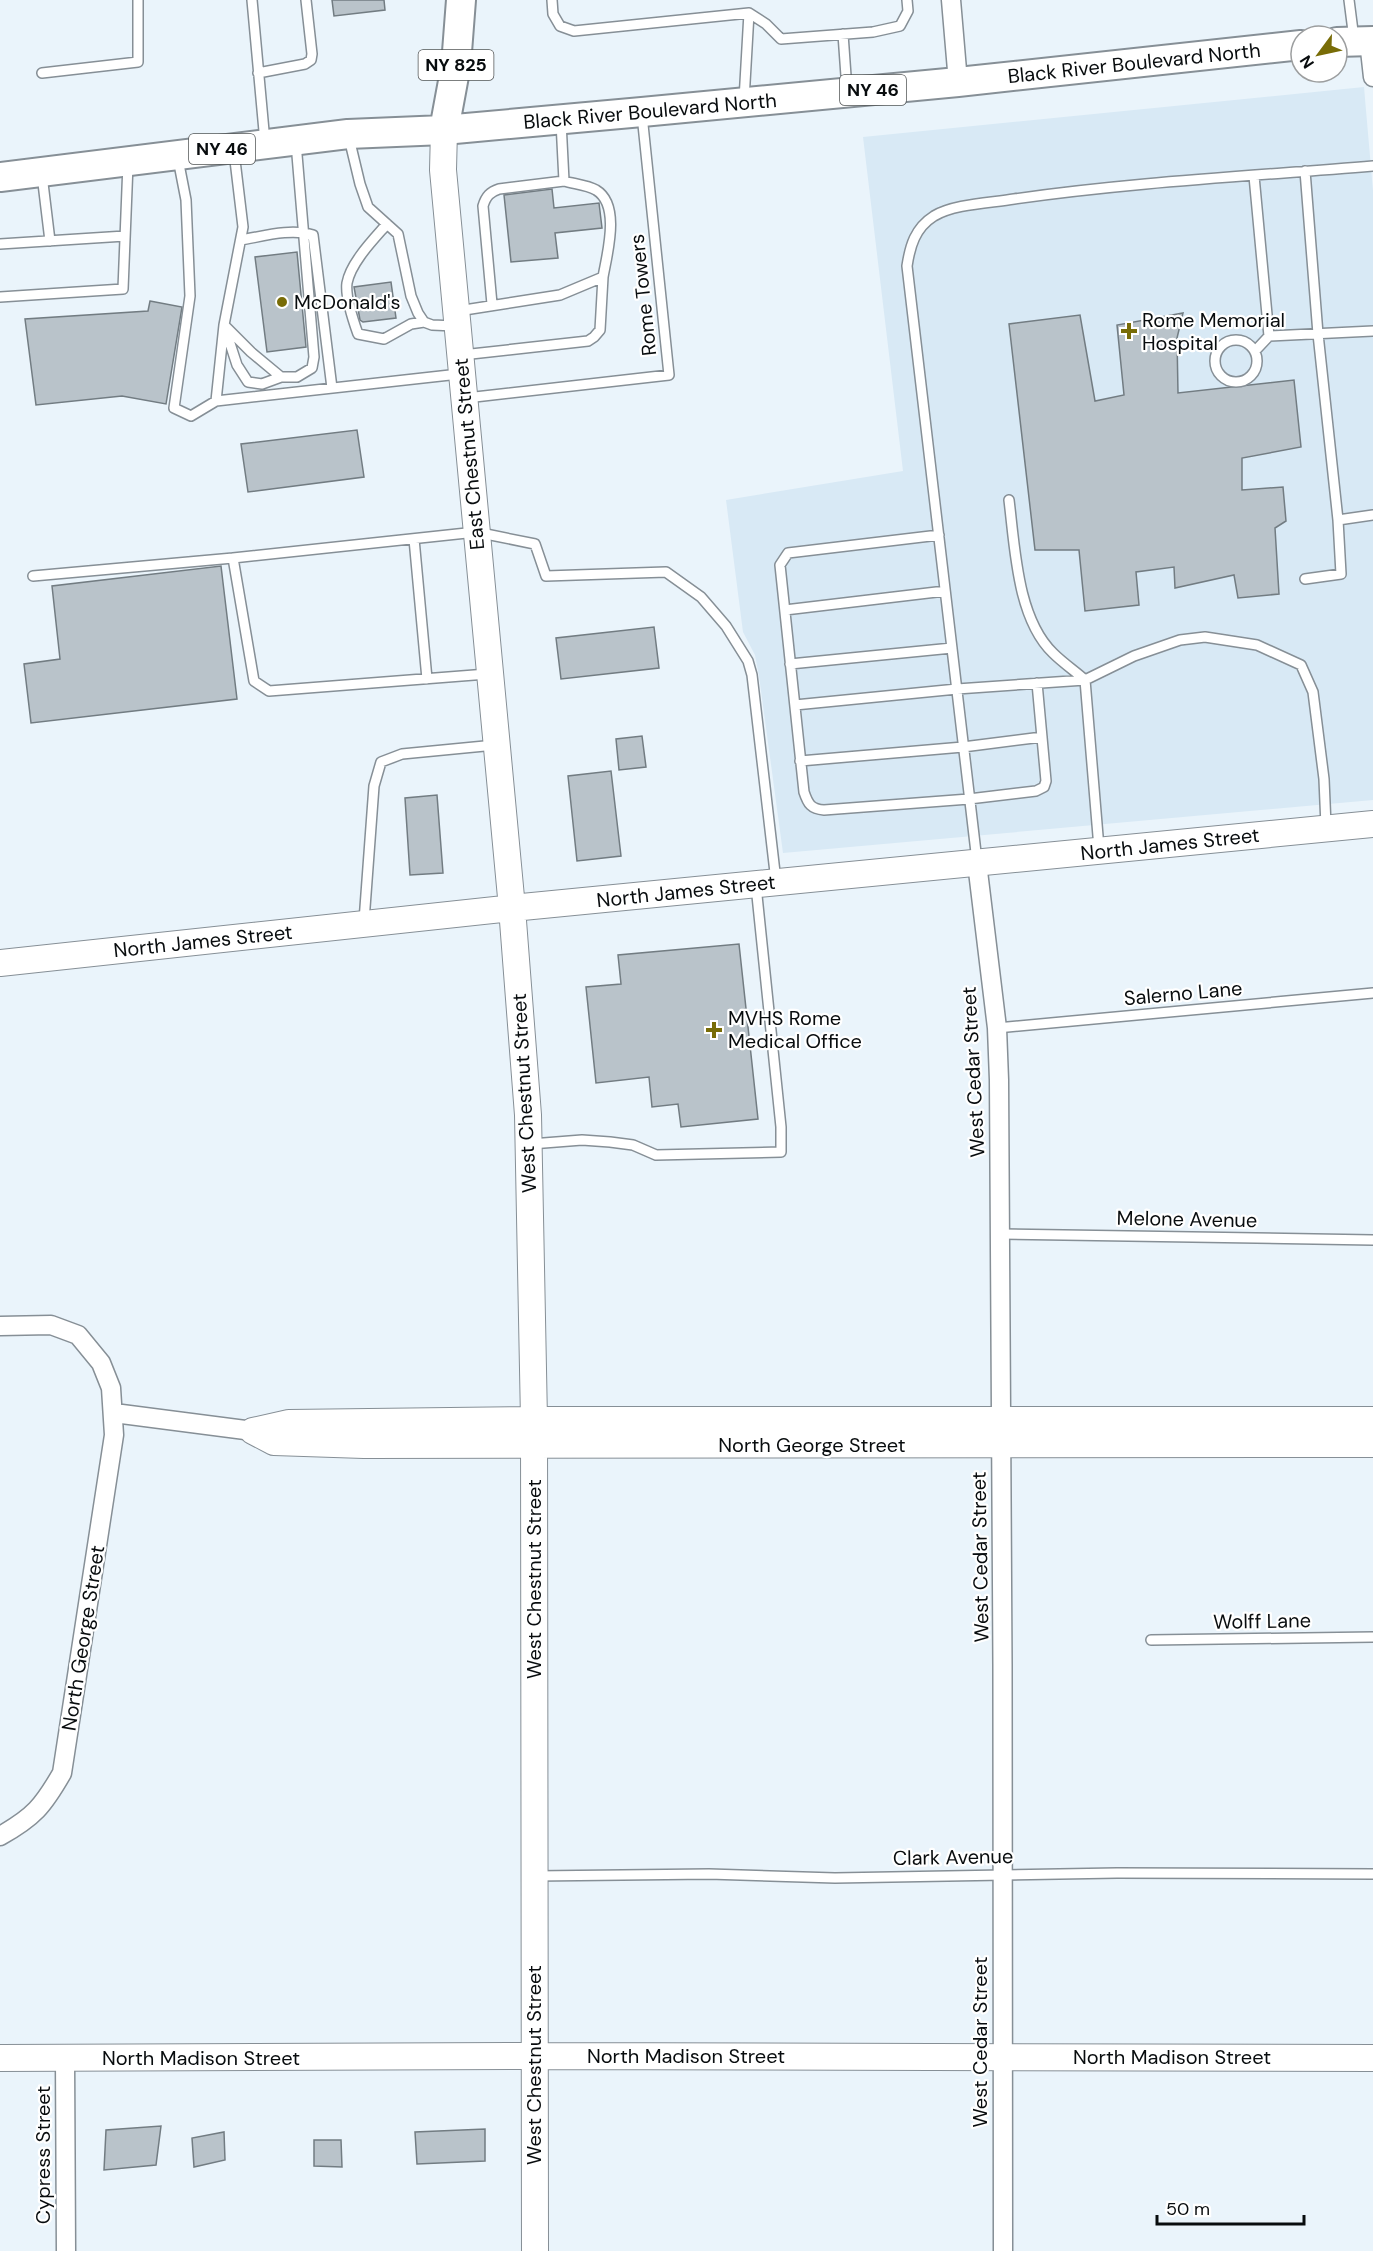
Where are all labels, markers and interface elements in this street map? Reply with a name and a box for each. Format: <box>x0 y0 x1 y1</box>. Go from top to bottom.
north arrow <box>1289 24 1349 84</box>
street label: Black River Boulevard North <box>1006 37 1262 89</box>
road number: NY 825 <box>418 50 494 80</box>
text: N <box>1295 51 1319 73</box>
road number: NY 46 <box>840 75 906 105</box>
street label: Black River Boulevard North <box>522 87 778 135</box>
road number: NY 46 <box>189 134 255 164</box>
street label: Rome Towers <box>624 233 662 357</box>
place label: McDonald's <box>294 289 400 315</box>
marker: McDonald's <box>275 295 289 309</box>
place label: Rome Memorial Hospital <box>1142 307 1285 356</box>
marker: Rome Memorial Hospital <box>1120 322 1138 340</box>
street label: East Chestnut Street <box>448 357 490 551</box>
street label: North James Street <box>1079 822 1261 866</box>
street label: North James Street <box>595 869 777 913</box>
street label: North James Street <box>112 919 294 963</box>
street label: Salerno Lane <box>1123 975 1243 1011</box>
street label: West Cedar Street <box>956 986 990 1158</box>
street label: West Chestnut Street <box>506 992 542 1193</box>
place label: MVHS Rome Medical Office <box>728 1005 862 1054</box>
marker: MVHS Rome Medical Office <box>705 1021 723 1039</box>
street label: Melone Avenue <box>1116 1205 1258 1233</box>
street label: North George Street <box>718 1432 906 1458</box>
street label: West Cedar Street <box>966 1471 994 1643</box>
street label: West Chestnut Street <box>521 1479 547 1679</box>
street label: North George Street <box>56 1543 111 1733</box>
street label: Wolff Lane <box>1213 1607 1311 1635</box>
street label: Clark Avenue <box>893 1843 1013 1871</box>
street label: West Cedar Street <box>967 1956 993 2127</box>
street label: West Chestnut Street <box>521 1965 547 2165</box>
street label: North Madison Street <box>587 2043 785 2069</box>
street label: North Madison Street <box>1073 2044 1271 2070</box>
street label: North Madison Street <box>102 2045 300 2071</box>
street label: Cypress Street <box>30 2086 56 2224</box>
scale bar <box>1157 2188 1304 2226</box>
text: 50 m <box>1166 2197 1210 2221</box>

